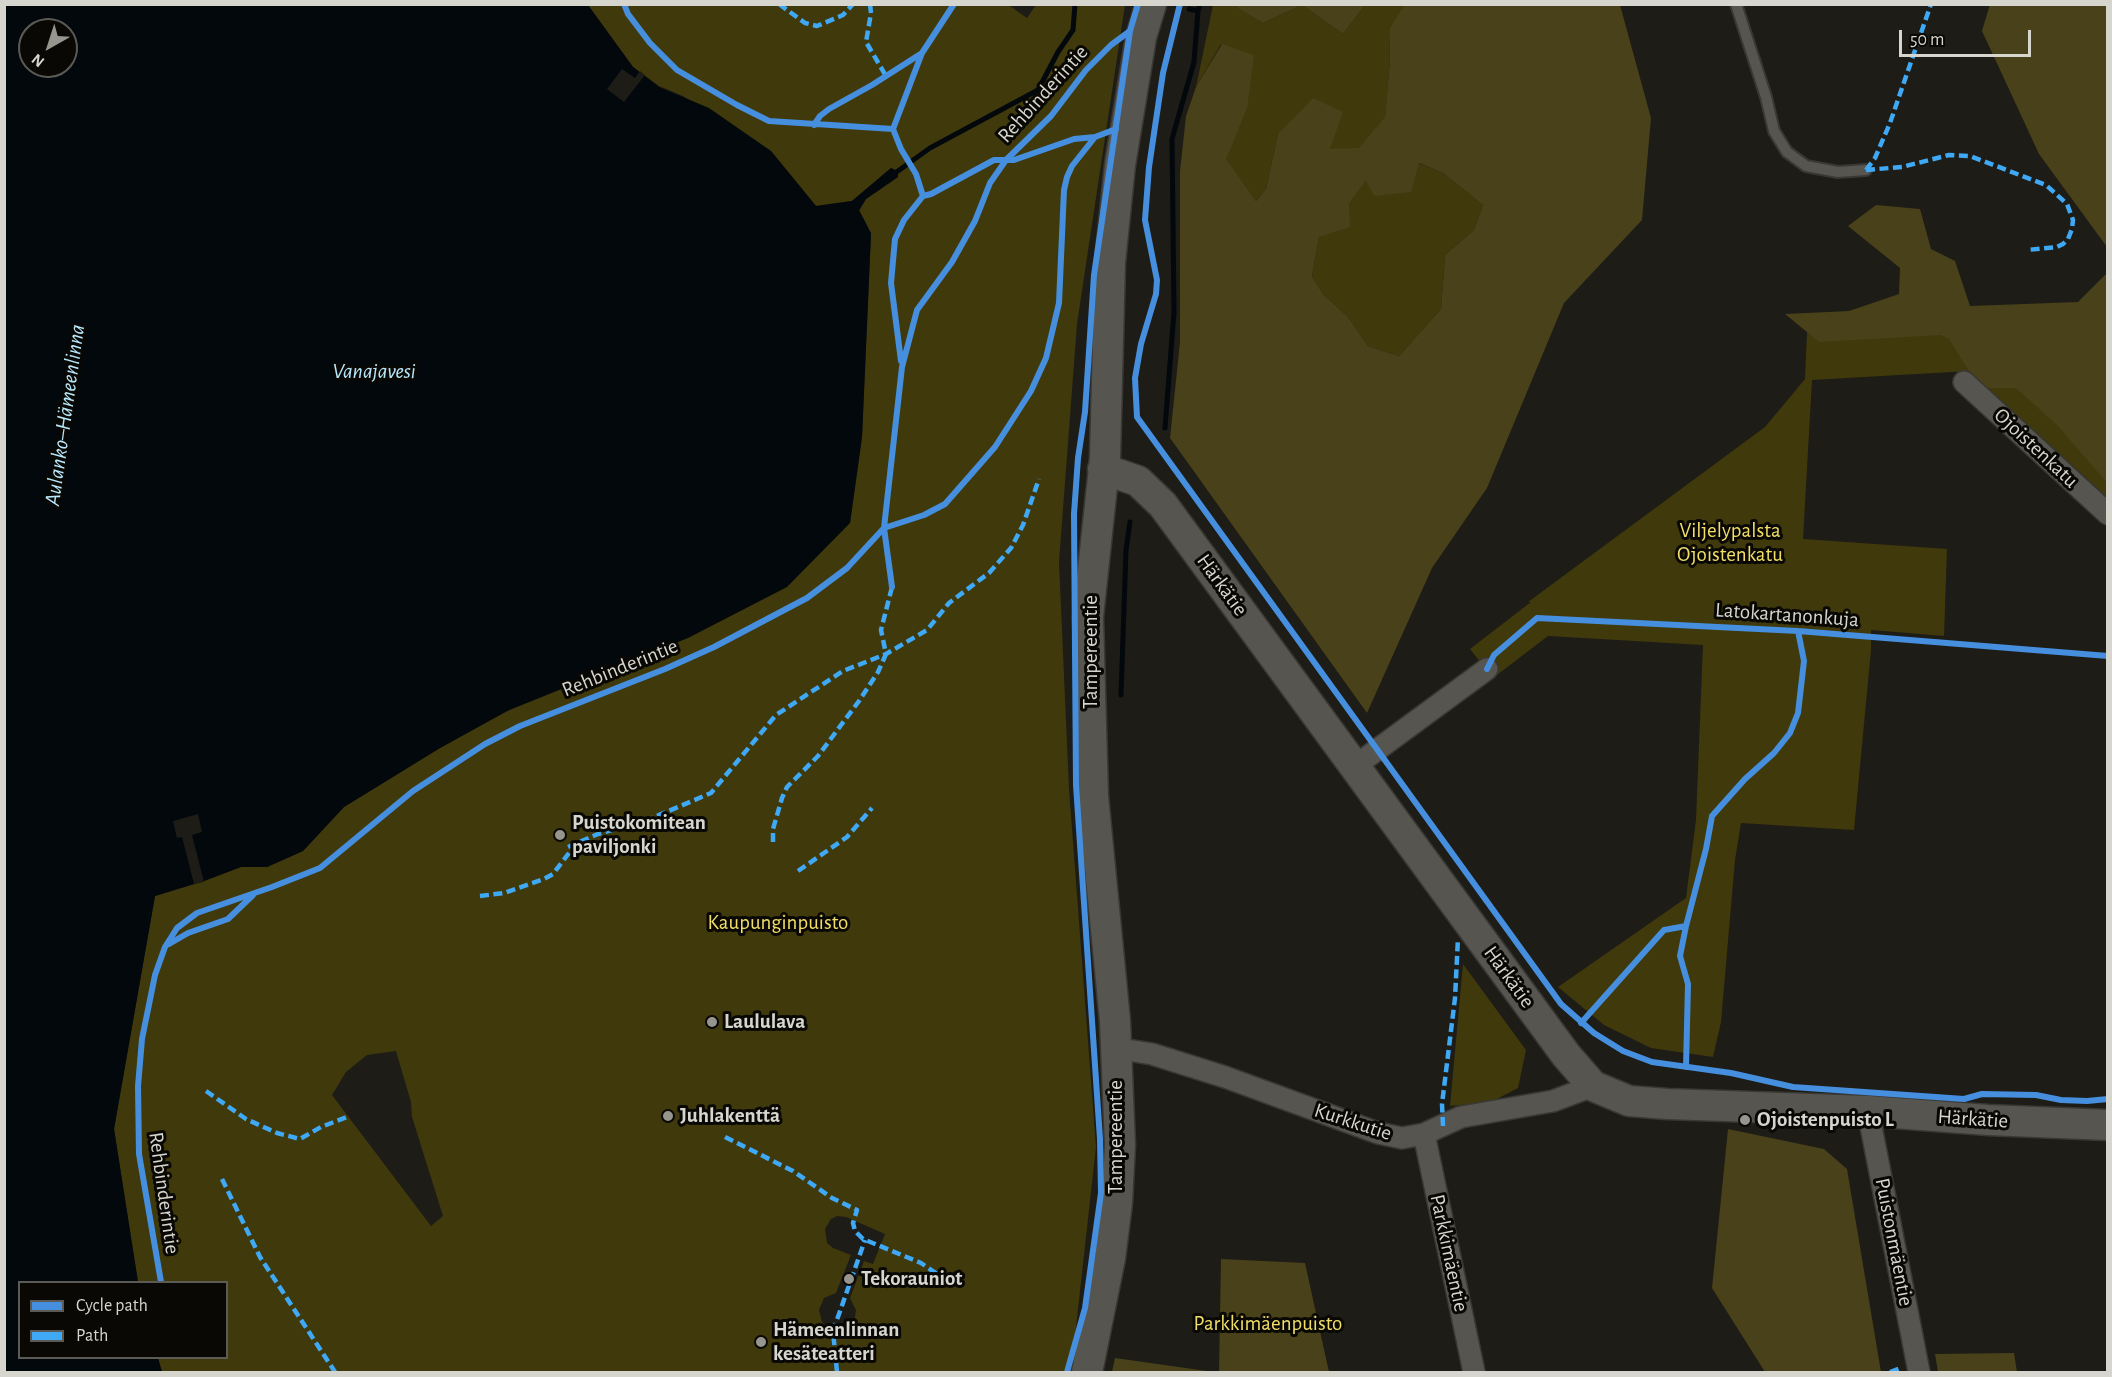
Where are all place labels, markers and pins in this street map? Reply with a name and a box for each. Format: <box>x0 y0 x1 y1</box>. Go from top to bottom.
place label: Puistokomitean paviljonki <box>572 810 706 860</box>
marker: Puistokomitean paviljonki <box>553 828 567 842</box>
place label: Laululava <box>724 1009 805 1035</box>
marker: Laululava <box>705 1015 719 1029</box>
place label: Juhlakenttä <box>680 1103 780 1129</box>
place label: Ojoistenpuisto L <box>1757 1107 1894 1133</box>
marker: Juhlakenttä <box>661 1109 675 1123</box>
marker: Ojoistenpuisto L <box>1738 1113 1752 1127</box>
place label: Tekorauniot <box>861 1266 962 1292</box>
marker: Tekorauniot <box>842 1272 856 1286</box>
place label: Hämeenlinnan kesäteatteri <box>773 1317 899 1367</box>
marker: Hämeenlinnan kesäteatteri <box>754 1335 768 1349</box>

